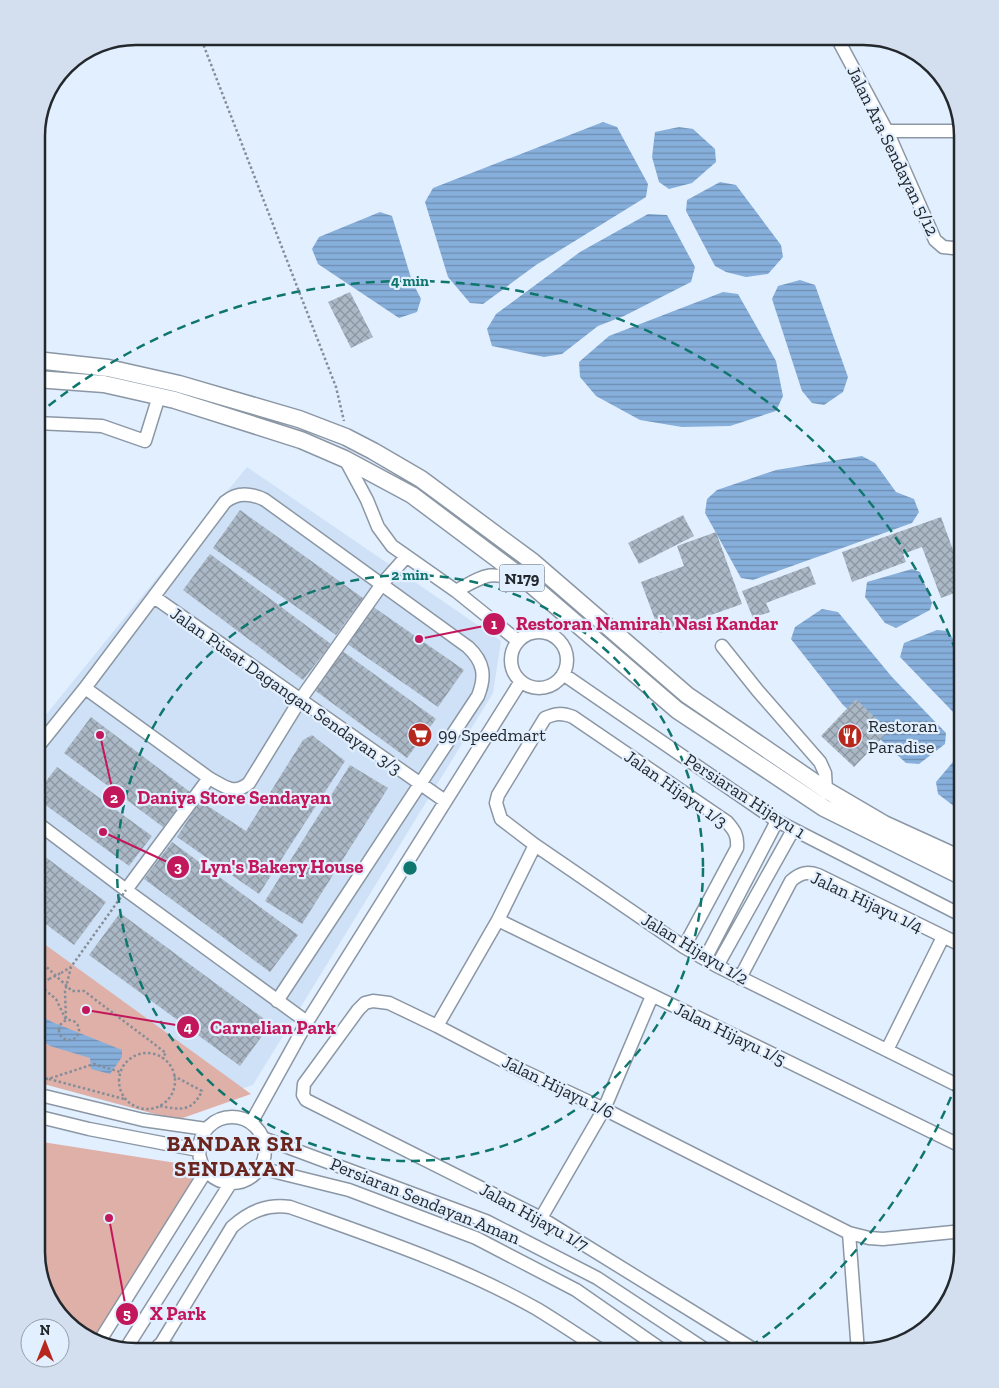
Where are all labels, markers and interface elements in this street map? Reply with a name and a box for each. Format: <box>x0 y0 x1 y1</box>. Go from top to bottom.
street label: Jalan Ara Sendayan 5/12 <box>842 63 944 239</box>
text: 4 min <box>391 272 429 290</box>
road number: N179 <box>500 564 544 592</box>
text: 2 min <box>391 566 429 584</box>
street label: Jalan Pusat Dagangan Sendayan 3/3 <box>166 602 406 780</box>
callout: Restoran Namirah Nasi Kandar <box>481 607 789 641</box>
text: Restoran Namirah Nasi Kandar <box>516 612 779 635</box>
text: 1 <box>491 615 497 633</box>
place label: Restoran Paradise <box>868 715 938 758</box>
supermarket icon: 99 Speedmart <box>407 722 433 748</box>
restaurant icon: Restoran Paradise <box>837 723 863 749</box>
place label: 99 Speedmart <box>438 724 546 746</box>
street label: Jalan Hijayu 1/3 <box>620 745 732 833</box>
street label: Persiaran Hijayu 1 <box>680 749 810 843</box>
callout: Daniya Store Sendayan <box>102 780 341 814</box>
text: Daniya Store Sendayan <box>137 786 332 809</box>
text: 2 <box>110 789 118 807</box>
callout: Lyn's Bakery House <box>165 850 374 884</box>
text: Lyn's Bakery House <box>201 855 363 878</box>
text: 3 <box>174 858 182 876</box>
centre of rings <box>401 859 419 877</box>
street label: Jalan Hijayu 1/4 <box>808 866 927 938</box>
street label: Jalan Hijayu 1/2 <box>637 908 753 990</box>
street label: Jalan Hijayu 1/5 <box>671 998 789 1070</box>
callout: Carnelian Park <box>175 1010 346 1044</box>
text: Carnelian Park <box>210 1016 336 1039</box>
text: 4 <box>184 1018 193 1036</box>
street label: Jalan Hijayu 1/6 <box>499 1050 617 1124</box>
district label: BANDAR SRI SENDAYAN <box>167 1130 303 1182</box>
street label: Persiaran Sendayan Aman <box>327 1153 524 1249</box>
street label: Jalan Hijayu 1/7 <box>476 1178 593 1256</box>
callout: X Park <box>115 1297 216 1331</box>
text: X Park <box>150 1302 206 1325</box>
text: 5 <box>123 1305 131 1323</box>
north arrow <box>20 1318 70 1368</box>
text: N <box>40 1322 51 1339</box>

